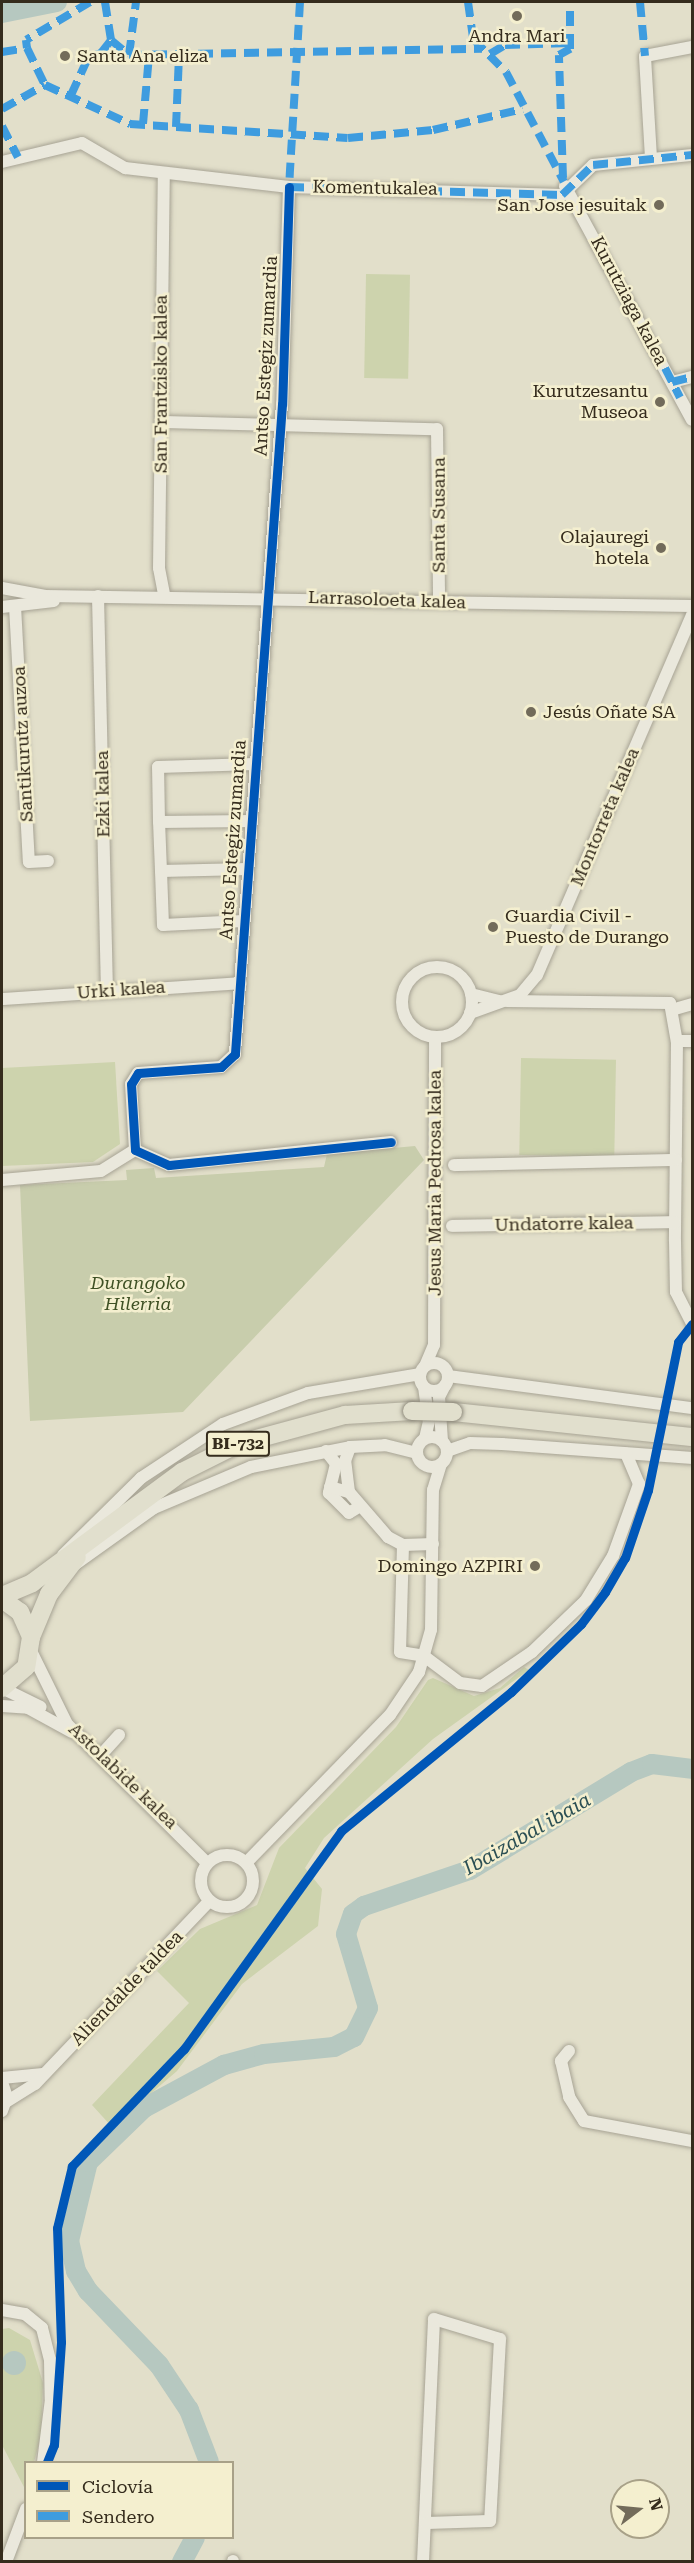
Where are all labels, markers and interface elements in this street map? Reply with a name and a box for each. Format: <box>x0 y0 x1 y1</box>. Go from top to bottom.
marker: Andra Mari <box>510 9 524 23</box>
place label: Andra Mari <box>468 25 566 47</box>
place label: Santa Ana eliza <box>77 45 208 67</box>
marker: Santa Ana eliza <box>58 49 72 63</box>
street label: Komentukalea <box>312 176 438 200</box>
place label: San Jose jesuitak <box>497 194 647 216</box>
marker: San Jose jesuitak <box>652 198 666 212</box>
street label: Kurutziaga kalea <box>586 233 672 369</box>
street label: Antso Estegiz zumardia <box>250 255 282 457</box>
street label: San Frantzisko kalea <box>150 295 172 473</box>
place label: Kurutzesantu Museoa <box>533 381 648 424</box>
marker: Kurutzesantu Museoa <box>653 395 667 409</box>
street label: Santa Susana <box>428 457 450 573</box>
place label: Olajauregi hotela <box>560 527 649 570</box>
marker: Olajauregi hotela <box>654 541 668 555</box>
street label: Larrasoloeta kalea <box>308 586 466 614</box>
street label: Santikurutz auzoa <box>8 665 38 823</box>
place label: Jesús Oñate SA <box>543 701 676 723</box>
marker: Jesús Oñate SA <box>524 705 538 719</box>
street label: Antso Estegiz zumardia <box>215 739 251 941</box>
street label: Montorreta kalea <box>566 745 644 889</box>
street label: Ezki kalea <box>91 750 115 838</box>
place label: Guardia Civil - Puesto de Durango <box>505 906 669 948</box>
marker: Guardia Civil - Puesto de Durango <box>486 920 500 934</box>
street label: Urki kalea <box>76 976 166 1004</box>
street label: Jesus Maria Pedrosa kalea <box>424 1070 446 1296</box>
street label: Undatorre kalea <box>494 1212 634 1236</box>
park label: Durangoko Hilerria <box>90 1273 186 1316</box>
road number: BI-732 <box>205 1431 271 1457</box>
place label: Domingo AZPIRI <box>378 1555 523 1577</box>
marker: Domingo AZPIRI <box>528 1559 542 1573</box>
street label: Astolabide kalea <box>64 1718 182 1834</box>
water label: Ibaizabal ibaia <box>459 1788 595 1880</box>
street label: Aliendalde taldea <box>67 1926 187 2050</box>
legend <box>24 2461 234 2539</box>
text: Ciclovía <box>82 2476 153 2497</box>
north arrow <box>610 2479 670 2539</box>
text: N <box>645 2496 667 2513</box>
text: Sendero <box>82 2506 155 2527</box>

